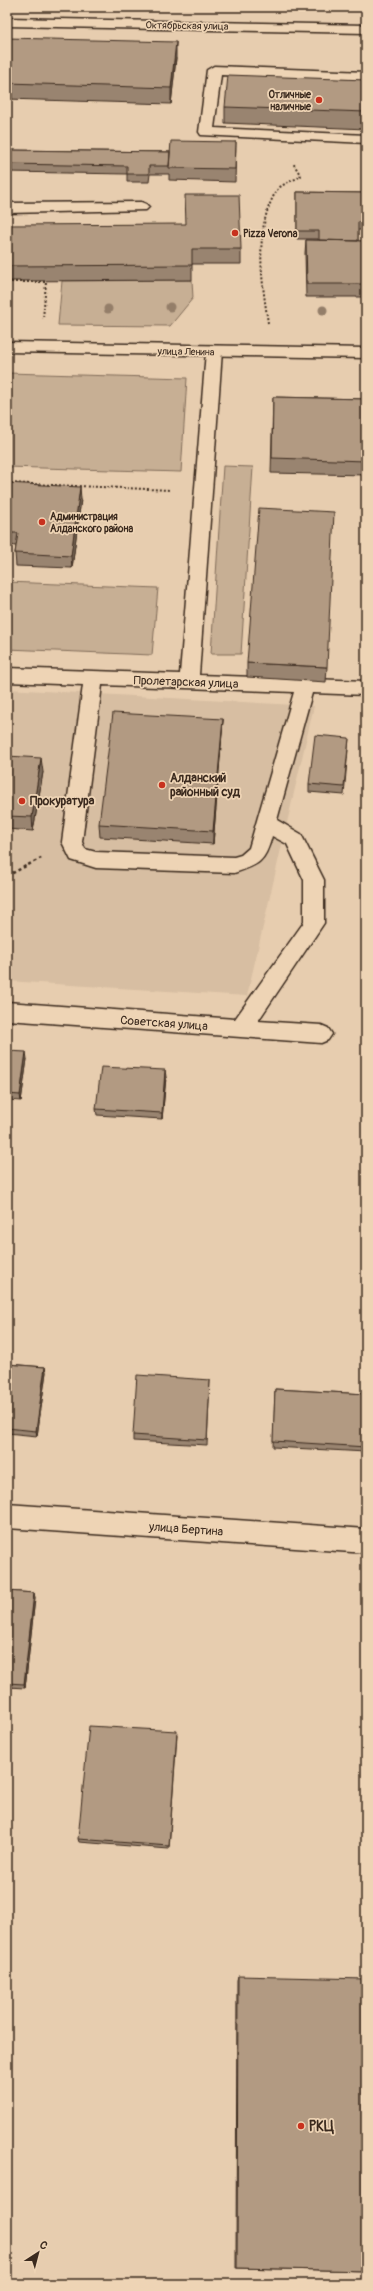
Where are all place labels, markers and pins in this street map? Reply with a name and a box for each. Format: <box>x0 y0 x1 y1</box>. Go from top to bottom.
place label: Отличные наличные <box>269 89 312 113</box>
marker: Отличные наличные <box>314 95 324 105</box>
marker: Pizza Verona <box>230 228 240 238</box>
place label: Pizza Verona <box>243 228 298 240</box>
place label: Администрация Алданского района <box>50 511 133 535</box>
marker: Администрация Алданского района <box>37 517 47 527</box>
place label: Алданский районный суд <box>170 771 241 800</box>
marker: Алданский районный суд <box>157 780 167 790</box>
place label: Прокуратура <box>30 794 95 809</box>
marker: Прокуратура <box>17 796 27 806</box>
place label: РКЦ <box>309 2118 334 2135</box>
marker: РКЦ <box>296 2121 306 2131</box>

